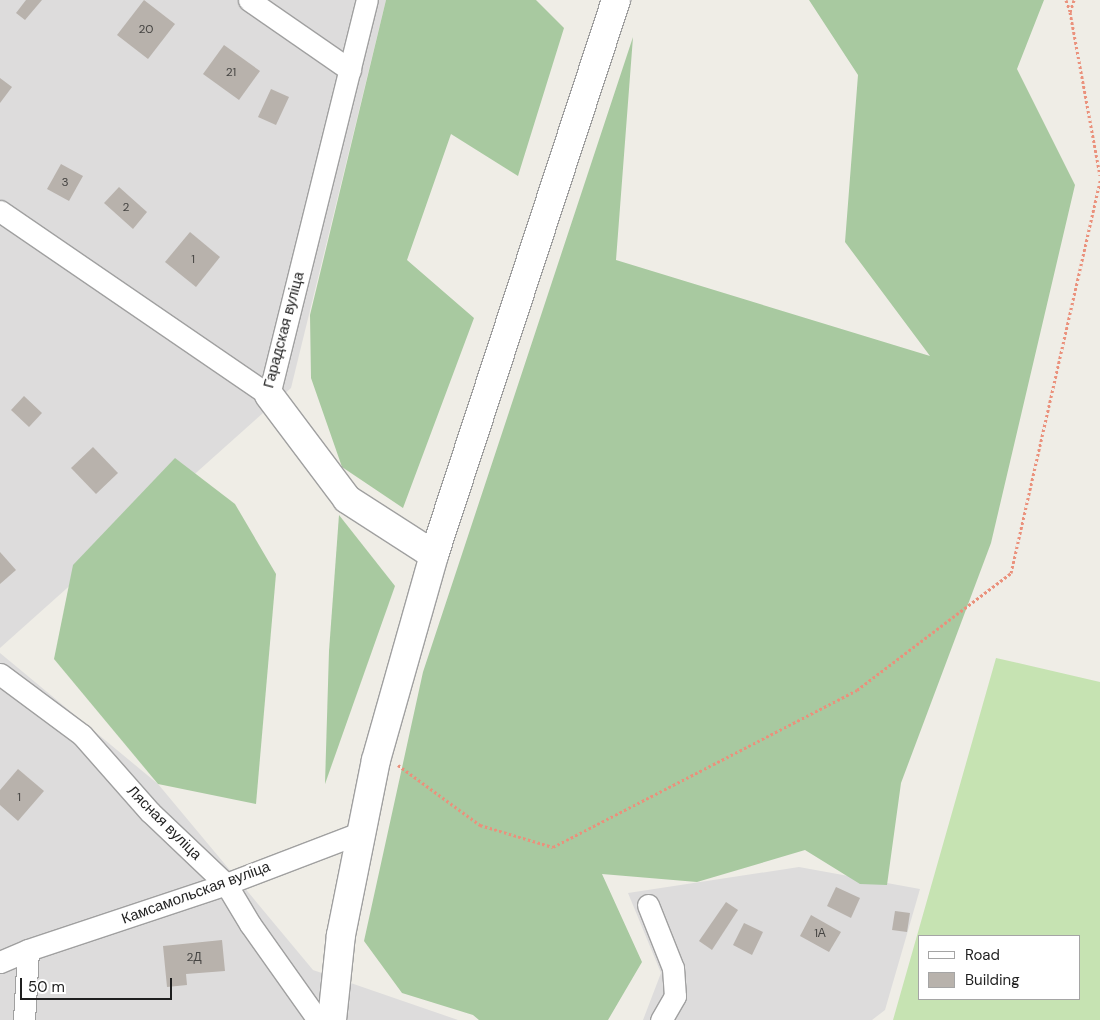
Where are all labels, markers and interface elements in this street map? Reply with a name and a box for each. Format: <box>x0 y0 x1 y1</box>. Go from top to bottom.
house number: 20 <box>139 23 153 37</box>
house number: 21 <box>226 66 236 80</box>
house number: 3 <box>61 176 69 190</box>
house number: 2 <box>123 201 129 215</box>
house number: 1 <box>191 253 195 267</box>
street label: Гарадская вуліца <box>260 270 308 390</box>
street label: Лясная вуліца <box>123 782 205 864</box>
house number: 1 <box>17 791 21 805</box>
street label: Камсамольская вуліца <box>119 858 273 928</box>
house number: 1А <box>814 927 826 941</box>
legend <box>918 935 1080 1000</box>
text: Road <box>965 945 1000 965</box>
house number: 2Д <box>186 951 202 965</box>
scale bar <box>22 968 175 1000</box>
text: Building <box>965 970 1020 990</box>
text: 50 m <box>28 977 65 997</box>

